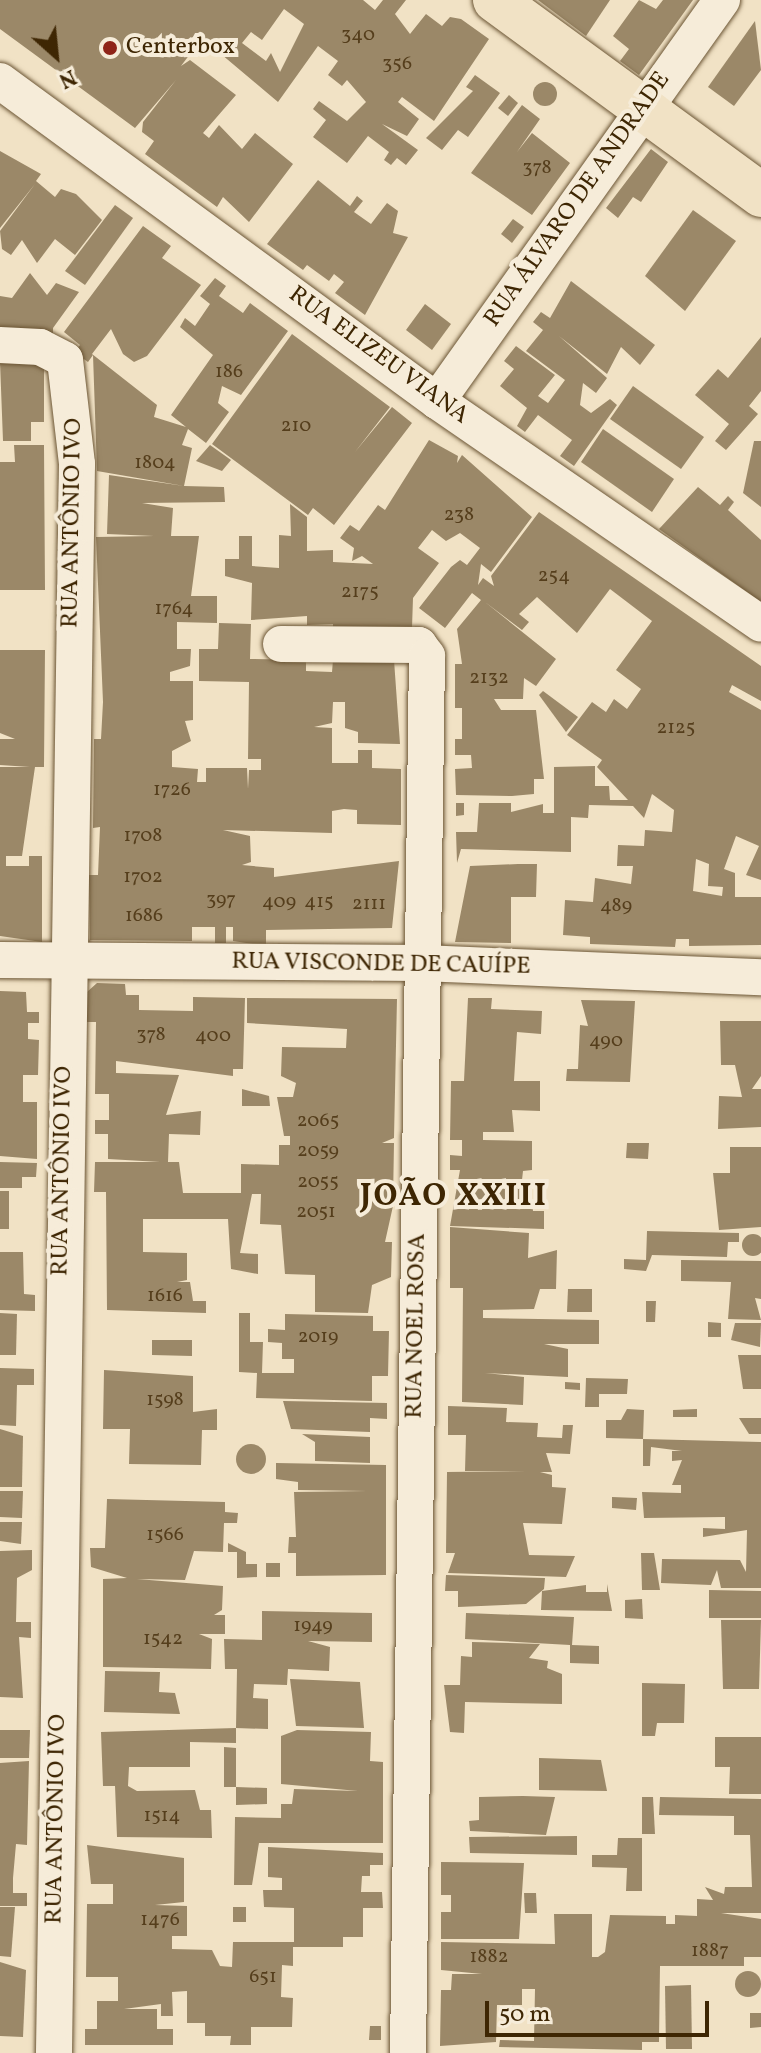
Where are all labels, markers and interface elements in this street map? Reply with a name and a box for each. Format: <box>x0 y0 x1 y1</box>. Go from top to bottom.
north arrow <box>16 16 96 96</box>
house number: 340 <box>341 23 375 47</box>
place label: Centerbox <box>126 34 235 62</box>
marker: Centerbox <box>101 39 119 57</box>
house number: 356 <box>382 52 412 76</box>
text: N <box>53 60 81 95</box>
street label: RUA ÁLVARO DE ANDRADE <box>479 67 677 333</box>
house number: 378 <box>522 156 552 180</box>
street label: RUA ELIZEU VIANA <box>282 281 474 431</box>
house number: 186 <box>215 360 243 384</box>
house number: 210 <box>281 414 311 438</box>
street label: RUA ANTÔNIO IVO <box>57 418 89 628</box>
house number: 1804 <box>134 451 176 475</box>
house number: 238 <box>444 503 474 527</box>
house number: 254 <box>538 564 570 588</box>
house number: 2175 <box>341 580 379 604</box>
house number: 1764 <box>155 597 193 621</box>
house number: 2132 <box>469 666 509 690</box>
house number: 2125 <box>657 716 695 740</box>
house number: 1726 <box>153 778 191 802</box>
house number: 1708 <box>124 824 162 848</box>
house number: 1702 <box>123 865 163 889</box>
house number: 397 <box>206 888 236 912</box>
house number: 409 <box>262 890 296 914</box>
house number: 415 <box>304 890 334 914</box>
house number: 2111 <box>352 892 386 916</box>
house number: 489 <box>600 894 632 918</box>
house number: 1686 <box>125 904 163 928</box>
street label: RUA VISCONDE DE CAUÍPE <box>231 948 531 982</box>
house number: 378 <box>136 1023 166 1047</box>
house number: 400 <box>195 1024 231 1048</box>
house number: 490 <box>589 1029 623 1053</box>
street label: RUA ANTÔNIO IVO <box>47 1066 79 1276</box>
house number: 2065 <box>297 1109 339 1133</box>
house number: 2059 <box>297 1139 339 1163</box>
house number: 2055 <box>297 1170 339 1194</box>
district label: JOÃO XXIII <box>360 1178 548 1216</box>
house number: 2051 <box>296 1200 336 1224</box>
street label: RUA NOEL ROSA <box>401 1233 433 1419</box>
house number: 1616 <box>147 1284 183 1308</box>
house number: 2019 <box>298 1325 338 1349</box>
house number: 1598 <box>146 1388 184 1412</box>
house number: 1566 <box>146 1523 184 1547</box>
house number: 1949 <box>293 1614 333 1638</box>
house number: 1542 <box>143 1627 183 1651</box>
street label: RUA ANTÔNIO IVO <box>41 1714 73 1924</box>
house number: 1514 <box>143 1804 181 1828</box>
house number: 1476 <box>140 1908 180 1932</box>
house number: 1887 <box>691 1939 729 1963</box>
house number: 1882 <box>470 1945 508 1969</box>
house number: 651 <box>249 1965 277 1989</box>
scale bar <box>489 1985 713 2035</box>
text: 50 m <box>499 1998 551 2032</box>

